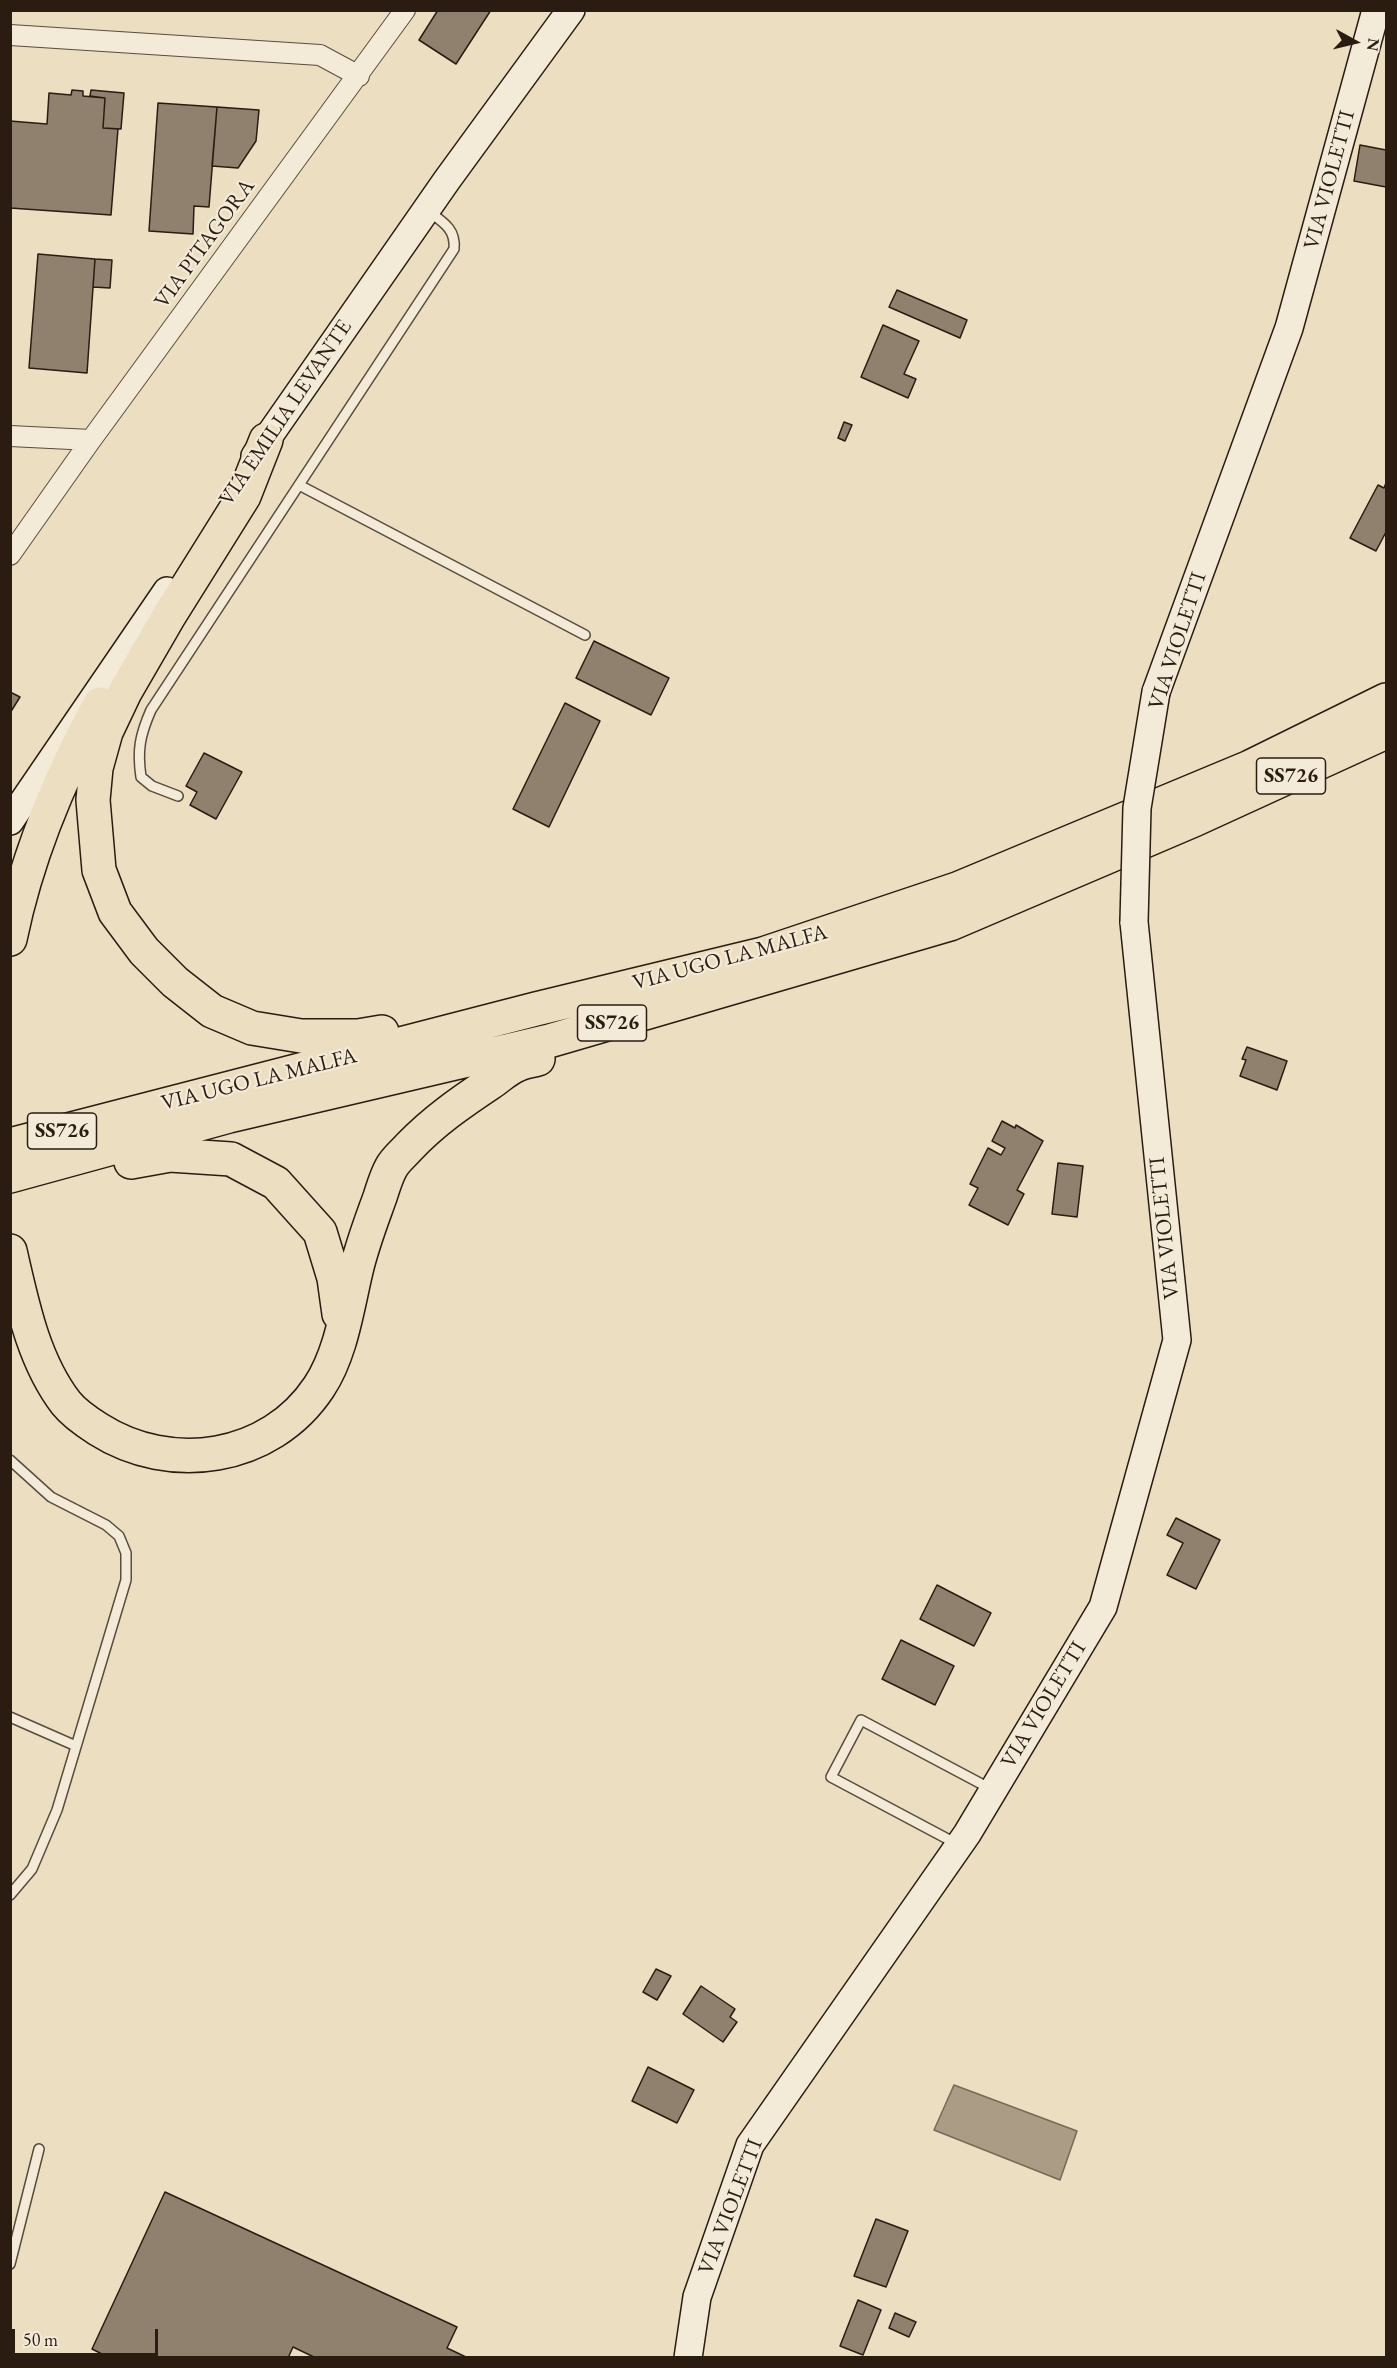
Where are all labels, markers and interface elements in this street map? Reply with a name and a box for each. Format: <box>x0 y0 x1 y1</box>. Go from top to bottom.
north arrow <box>1325 12 1385 72</box>
text: N <box>1362 37 1385 52</box>
street label: VIA VIOLETTI <box>1299 107 1361 253</box>
street label: VIA PITAGORA <box>149 174 261 314</box>
street label: VIA EMILIA LEVANTE <box>214 315 358 511</box>
street label: VIA VIOLETTI <box>1143 569 1213 713</box>
road number: SS726 <box>1256 758 1326 794</box>
street label: VIA UGO LA MALFA <box>630 919 830 997</box>
road number: SS726 <box>578 1005 646 1041</box>
street label: VIA UGO LA MALFA <box>159 1043 359 1117</box>
road number: SS726 <box>28 1113 97 1149</box>
street label: VIA VIOLETTI <box>1144 1155 1186 1301</box>
street label: VIA VIOLETTI <box>996 1637 1092 1773</box>
street label: VIA VIOLETTI <box>693 2135 769 2279</box>
scale bar <box>15 2317 160 2355</box>
text: 50 m <box>23 2328 58 2351</box>

